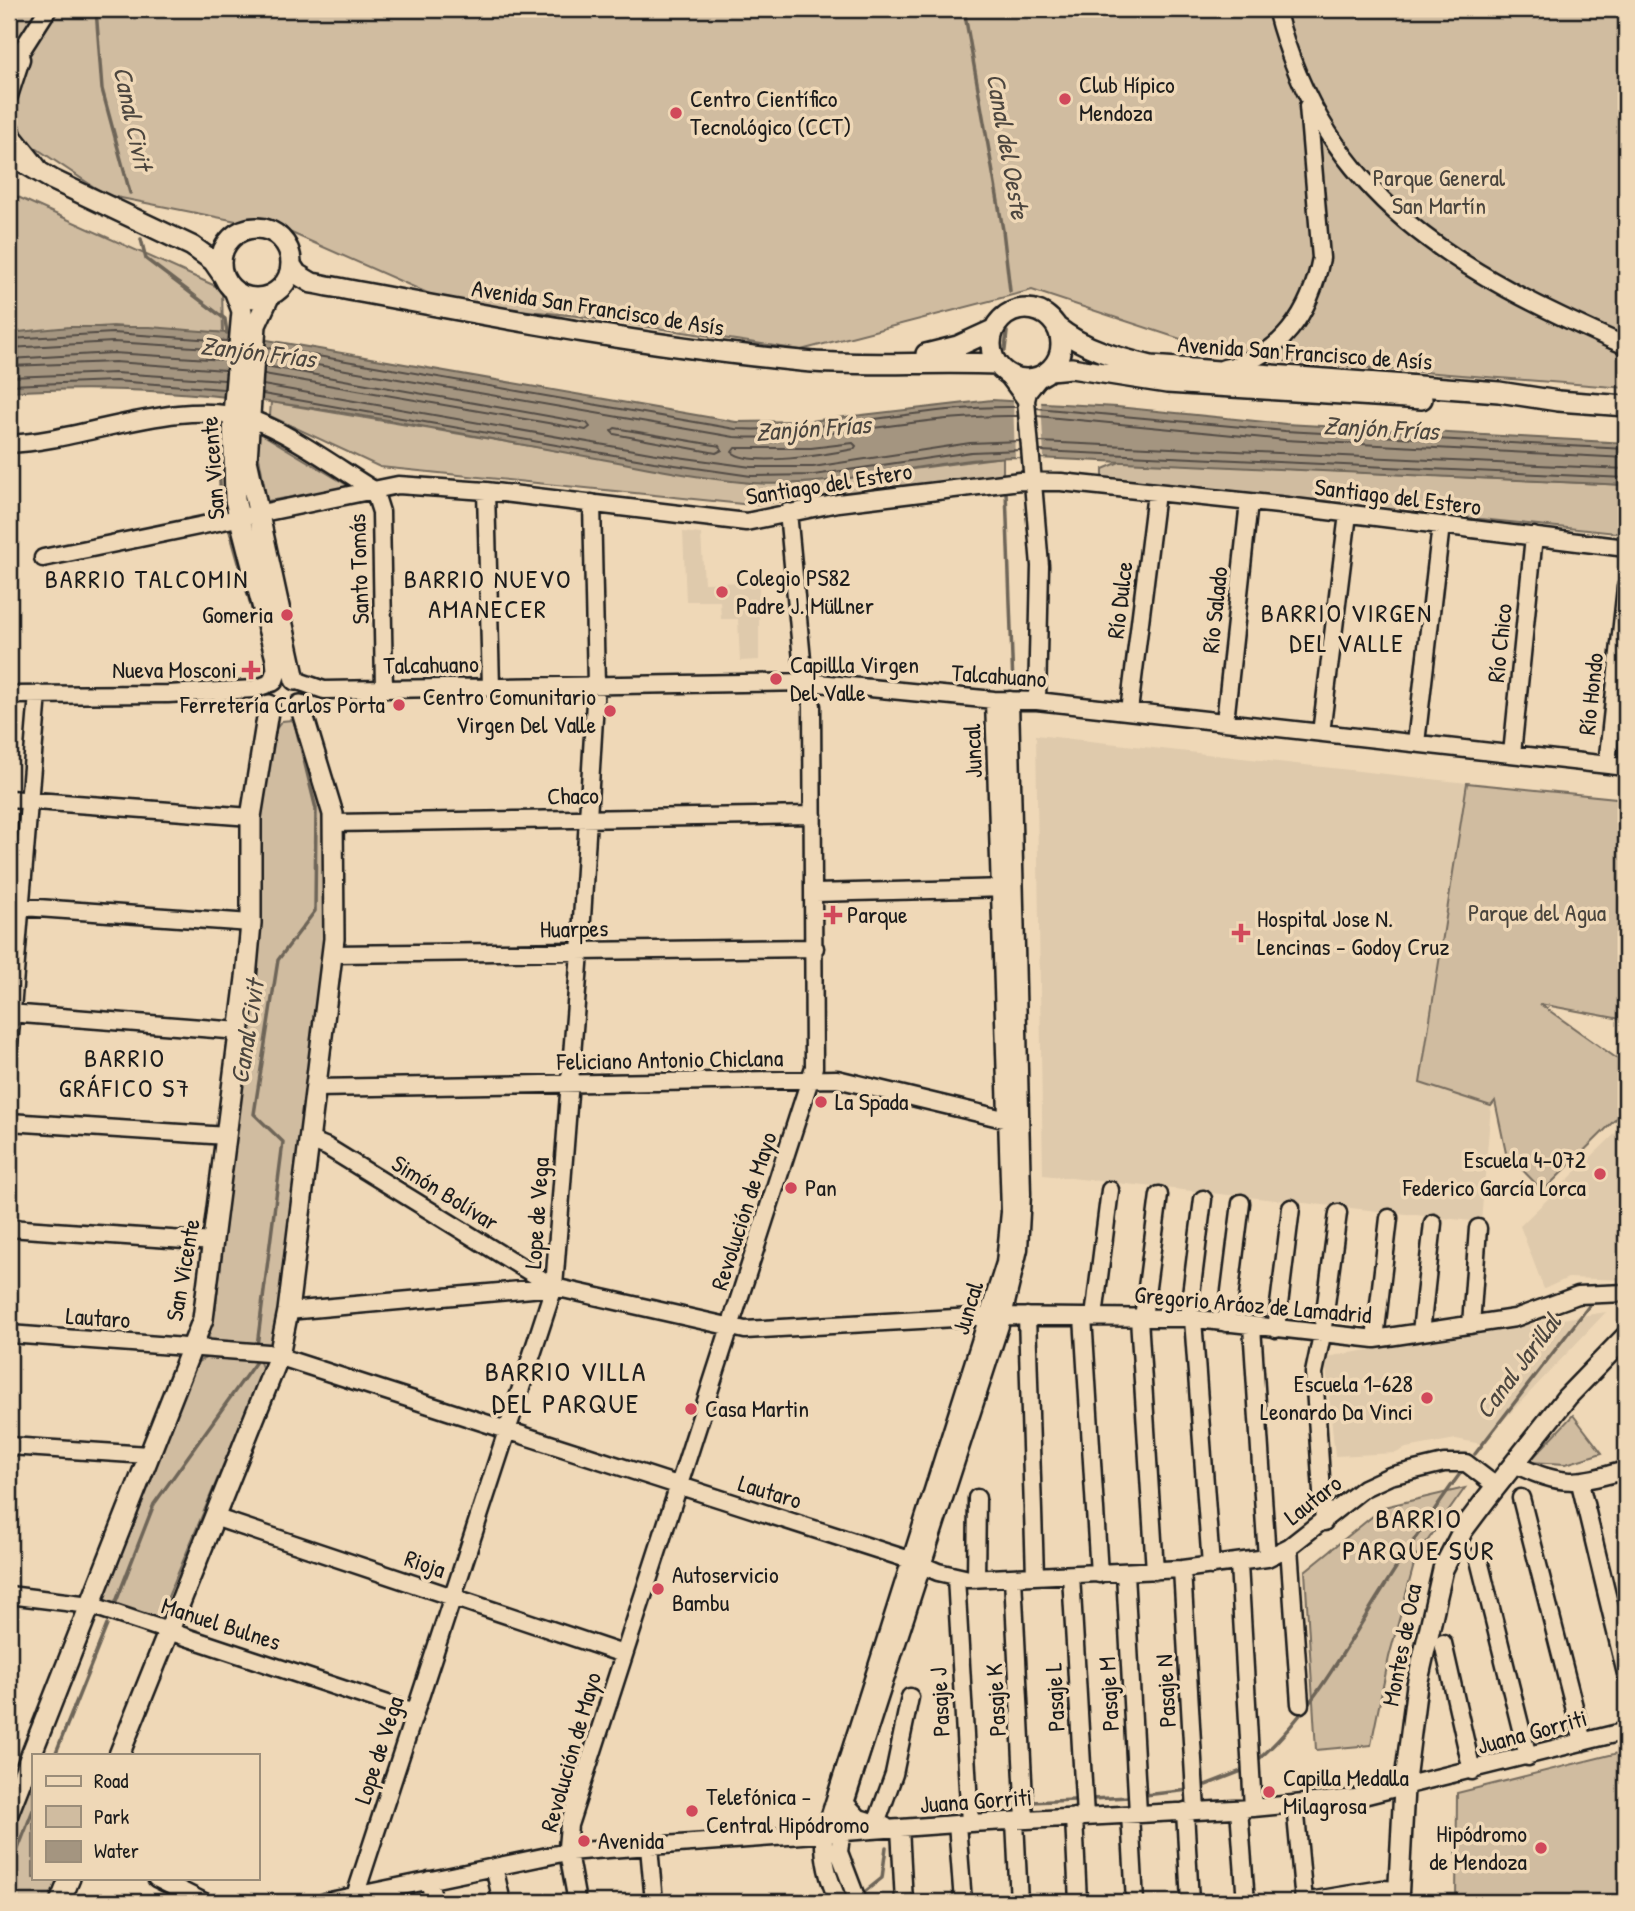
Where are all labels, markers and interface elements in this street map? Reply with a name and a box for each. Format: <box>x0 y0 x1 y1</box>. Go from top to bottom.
water label: Canal Civit <box>106 63 162 177</box>
place label: Club Hípico Mendoza <box>1079 68 1175 128</box>
water label: Canal del Oeste <box>979 71 1039 223</box>
place label: Centro Científico Tecnológico (CCT) <box>690 82 852 142</box>
marker: Club Hípico Mendoza <box>1057 91 1073 107</box>
marker: Centro Científico Tecnológico (CCT) <box>668 105 684 121</box>
park label: Parque General San Martín <box>1373 161 1506 221</box>
street label: Avenida San Francisco de Asís <box>470 271 727 343</box>
water label: Zanjón Frías <box>199 327 319 376</box>
street label: Avenida San Francisco de Asís <box>1177 327 1433 377</box>
water label: Zanjón Frías <box>754 406 874 449</box>
water label: Zanjón Frías <box>1323 407 1441 448</box>
street label: San Vicente <box>192 415 232 521</box>
street label: Santiago del Estero <box>744 454 914 512</box>
street label: Santiago del Estero <box>1313 470 1484 522</box>
street label: Santo Tomás <box>340 513 376 625</box>
street label: Río Dulce <box>1098 559 1140 640</box>
district label: BARRIO TALCOMIN <box>45 561 249 596</box>
district label: BARRIO NUEVO AMANECER <box>404 561 572 626</box>
place label: Colegio PS82 Padre J. Müllner <box>736 561 874 621</box>
street label: Río Salado <box>1194 565 1234 655</box>
marker: Colegio PS82 Padre J. Müllner <box>714 584 730 600</box>
district label: BARRIO VIRGEN DEL VALLE <box>1261 595 1433 660</box>
place label: Gomeria <box>202 598 273 630</box>
street label: Río Chico <box>1479 602 1519 684</box>
marker: Gomeria <box>279 607 295 623</box>
street label: Talcahuano <box>383 647 479 681</box>
place label: Capillla Virgen Del Valle <box>790 648 919 708</box>
street label: Río Hondo <box>1570 651 1610 736</box>
place label: Nueva Mosconi <box>112 653 237 685</box>
street label: Talcahuano <box>950 656 1048 694</box>
marker: Nueva Mosconi <box>243 662 259 678</box>
marker: Capillla Virgen Del Valle <box>768 671 784 687</box>
place label: Centro Comunitario Virgen Del Valle <box>423 680 596 740</box>
place label: Ferretería Carlos Porta <box>179 688 385 720</box>
marker: Ferretería Carlos Porta <box>391 697 407 713</box>
marker: Centro Comunitario Virgen Del Valle <box>602 703 618 719</box>
street label: Juncal <box>955 723 989 779</box>
street label: Chaco <box>547 779 599 811</box>
park label: Parque del Agua <box>1468 896 1606 928</box>
place label: Parque <box>847 898 908 930</box>
place label: Hospital Jose N. Lencinas - Godoy Cruz <box>1257 902 1449 962</box>
marker: Parque <box>825 907 841 923</box>
street label: Huarpes <box>539 911 609 945</box>
marker: Hospital Jose N. Lencinas - Godoy Cruz <box>1231 923 1251 943</box>
water label: Canal Civit <box>221 974 273 1086</box>
district label: BARRIO GRÁFICO S7 <box>59 1040 191 1105</box>
street label: Feliciano Antonio Chiclana <box>556 1041 783 1077</box>
place label: La Spada <box>835 1085 908 1117</box>
marker: La Spada <box>813 1094 829 1110</box>
street label: Revolución de Mayo <box>702 1127 784 1294</box>
place label: Escuela 4-072 Federico García Lorca <box>1402 1143 1586 1203</box>
street label: Simón Bolívar <box>386 1147 505 1238</box>
street label: Lope de Vega <box>516 1156 556 1270</box>
marker: Escuela 4-072 Federico García Lorca <box>1592 1166 1608 1182</box>
place label: Pan <box>805 1171 837 1203</box>
marker: Pan <box>783 1180 799 1196</box>
street label: San Vicente <box>157 1216 207 1323</box>
street label: Juncal <box>944 1276 990 1338</box>
street label: Gregorio Aráoz de Lamadrid <box>1133 1278 1373 1330</box>
street label: Lautaro <box>65 1299 132 1335</box>
water label: Canal Jarillal <box>1467 1305 1569 1425</box>
district label: BARRIO VILLA DEL PARQUE <box>485 1352 647 1422</box>
place label: Escuela 1-628 Leonardo Da Vinci <box>1260 1367 1413 1427</box>
marker: Escuela 1-628 Leonardo Da Vinci <box>1419 1390 1435 1406</box>
place label: Casa Martin <box>705 1392 809 1424</box>
marker: Casa Martin <box>683 1401 699 1417</box>
street label: Lautaro <box>735 1466 806 1516</box>
street label: Lautaro <box>1277 1467 1348 1532</box>
district label: BARRIO PARQUE SUR <box>1342 1499 1496 1569</box>
street label: Rioja <box>401 1541 450 1585</box>
place label: Autoservicio Bambu <box>672 1558 779 1618</box>
marker: Autoservicio Bambu <box>650 1581 666 1597</box>
street label: Montes de Oca <box>1373 1581 1429 1709</box>
street label: Manuel Bulnes <box>158 1589 285 1657</box>
street label: Pasaje N <box>1147 1654 1183 1728</box>
street label: Pasaje M <box>1090 1656 1126 1732</box>
street label: Pasaje K <box>977 1662 1013 1737</box>
street label: Pasaje L <box>1036 1662 1072 1732</box>
street label: Pasaje J <box>921 1667 957 1737</box>
street label: Revolución de Mayo <box>532 1668 608 1835</box>
street label: Lope de Vega <box>346 1692 410 1808</box>
street label: Juana Gorriti <box>1473 1701 1590 1761</box>
legend <box>32 1754 259 1880</box>
place label: Capilla Medalla Milagrosa <box>1283 1761 1409 1821</box>
text: Road <box>94 1766 128 1795</box>
place label: Telefónica - Central Hipódromo <box>706 1780 870 1840</box>
street label: Juana Gorriti <box>919 1780 1033 1820</box>
marker: Capilla Medalla Milagrosa <box>1261 1784 1277 1800</box>
text: Park <box>94 1802 129 1831</box>
marker: Telefónica - Central Hipódromo <box>684 1803 700 1819</box>
place label: Hipódromo de Mendoza <box>1429 1817 1527 1877</box>
place label: Avenida <box>598 1824 664 1856</box>
marker: Avenida <box>576 1833 592 1849</box>
text: Water <box>94 1836 139 1865</box>
marker: Hipódromo de Mendoza <box>1533 1840 1549 1856</box>

